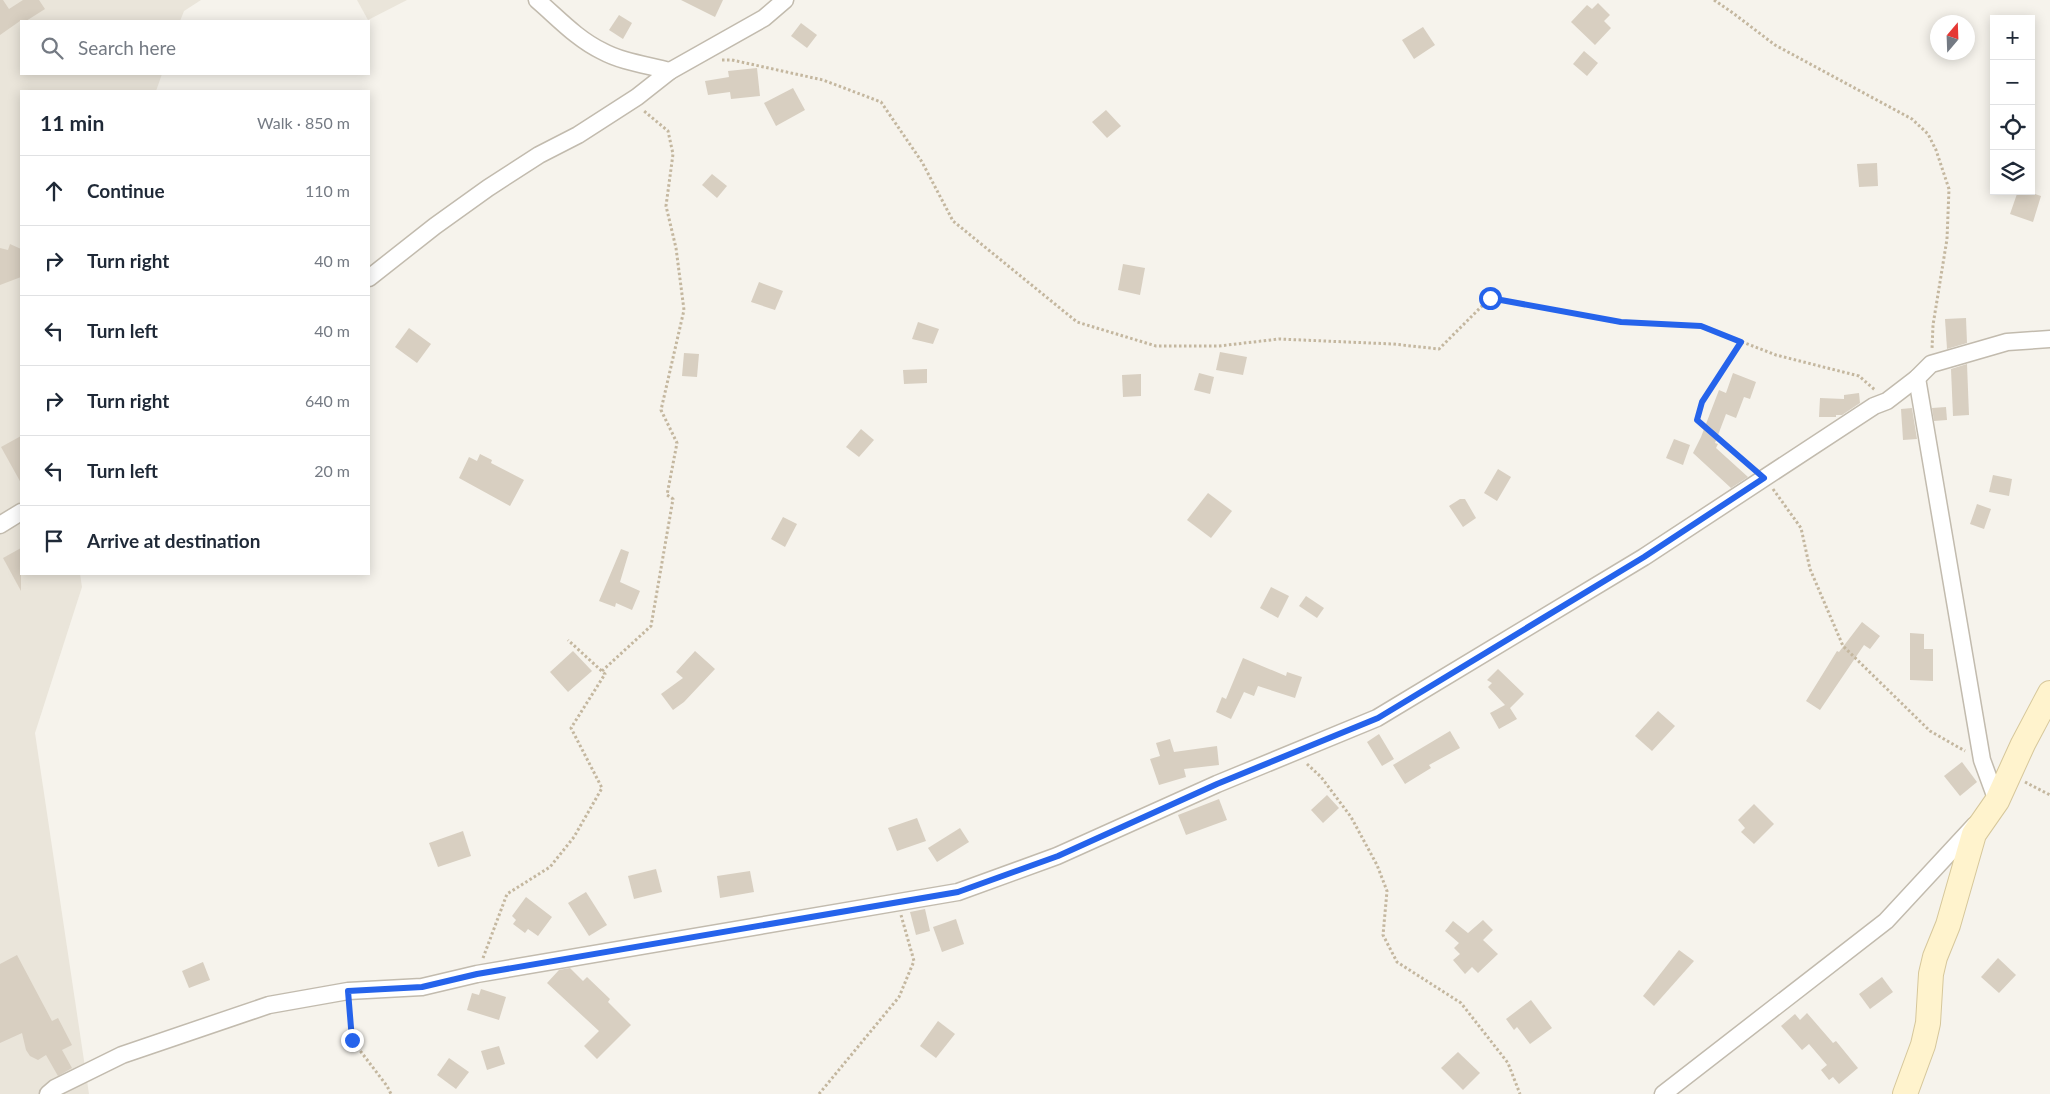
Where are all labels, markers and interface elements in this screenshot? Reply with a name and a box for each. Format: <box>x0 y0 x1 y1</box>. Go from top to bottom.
north arrow <box>1930 15 1975 60</box>
map controls <box>1990 15 2035 195</box>
button: + <box>1990 15 2035 60</box>
search box <box>20 20 370 75</box>
icon: search <box>38 34 66 62</box>
text: Search here <box>78 36 176 59</box>
button: − <box>1990 60 2035 105</box>
button: locate <box>1990 105 2035 150</box>
text: 11 min <box>40 110 104 135</box>
text: Walk · 850 m <box>257 113 350 132</box>
button: layers <box>1990 150 2035 195</box>
icon: ahead <box>40 177 68 205</box>
text: Continue <box>87 179 165 202</box>
text: 110 m <box>305 181 350 200</box>
icon: right <box>40 247 68 275</box>
text: Turn right <box>87 249 169 272</box>
text: 40 m <box>314 251 350 270</box>
route start <box>1479 287 1502 310</box>
icon: left <box>40 317 68 345</box>
text: Turn left <box>87 319 158 342</box>
text: 40 m <box>314 321 350 340</box>
icon: right <box>40 387 68 415</box>
text: Turn right <box>87 389 169 412</box>
text: 640 m <box>305 391 350 410</box>
icon: left <box>40 457 68 485</box>
text: Turn left <box>87 459 158 482</box>
text: 20 m <box>314 461 350 480</box>
icon: arrive <box>40 527 68 555</box>
text: Arrive at destination <box>87 529 260 552</box>
route end <box>341 1029 364 1052</box>

